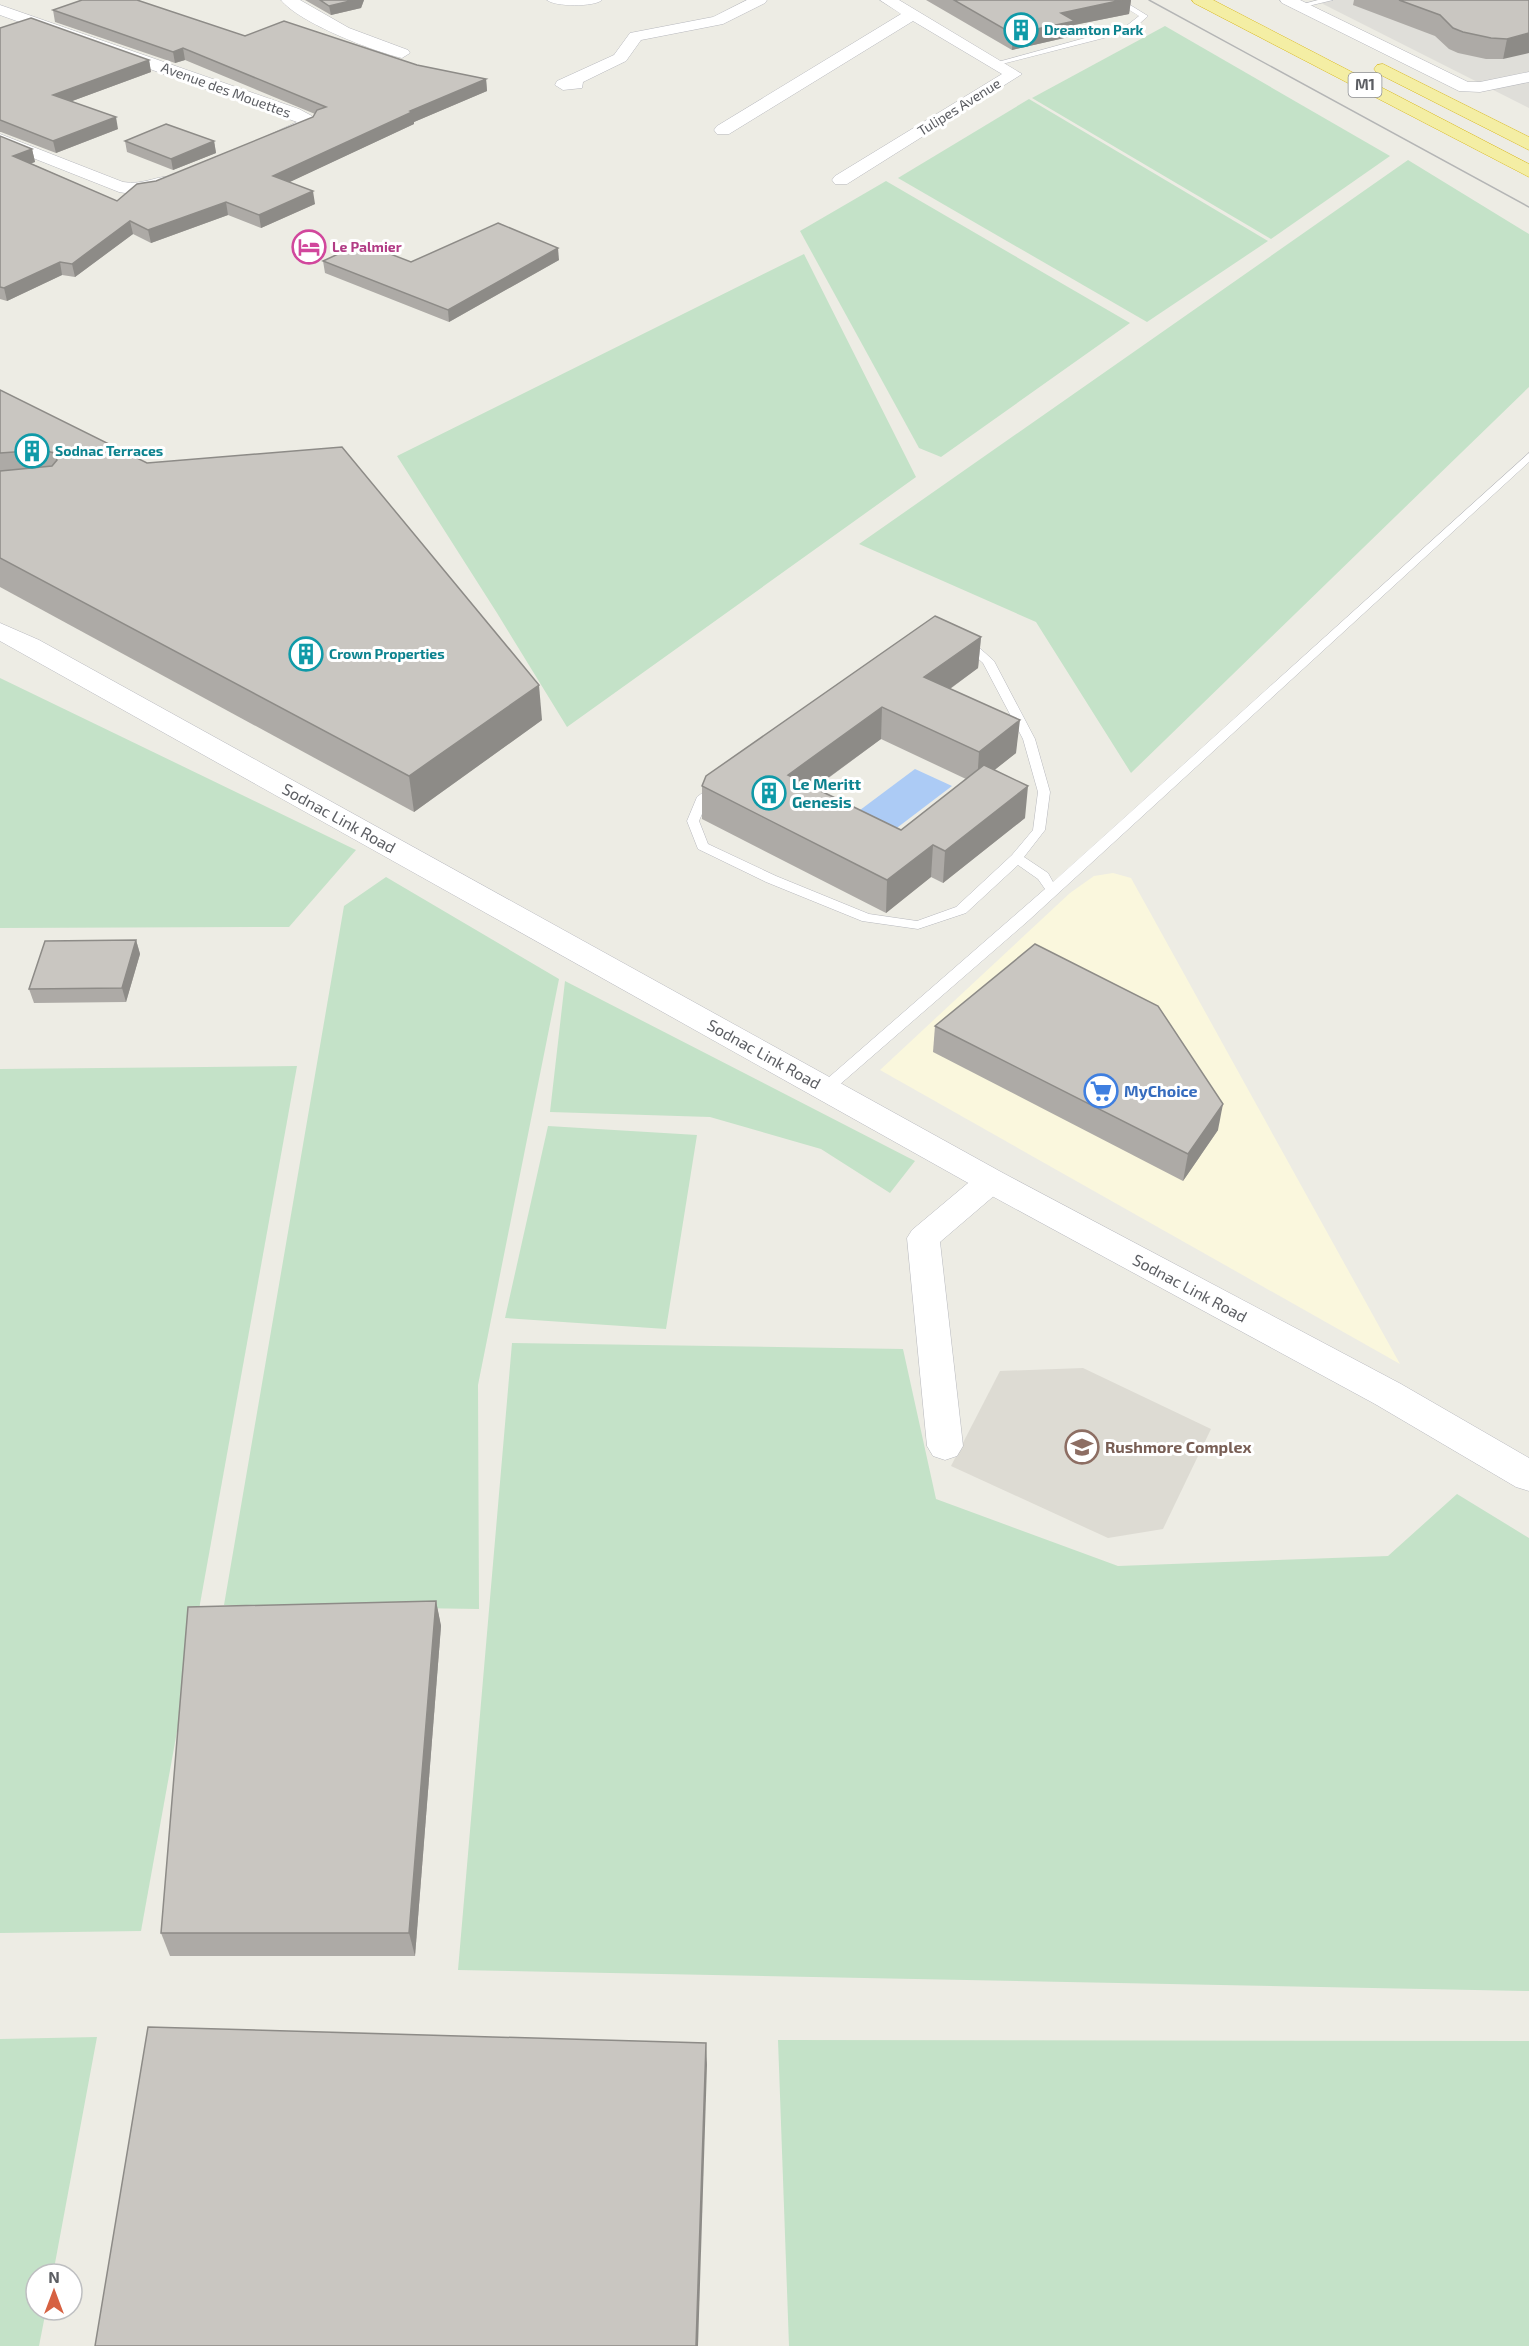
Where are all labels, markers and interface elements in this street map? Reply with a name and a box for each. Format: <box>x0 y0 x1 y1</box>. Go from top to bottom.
building icon: Dreamton Park <box>1003 12 1039 48</box>
place label: Dreamton Park <box>1044 21 1144 38</box>
street label: Avenue des Mouettes <box>159 58 293 121</box>
road number: M1 <box>1348 73 1382 97</box>
street label: Tulipes Avenue <box>914 74 1004 139</box>
hotel icon: Le Palmier <box>291 229 327 265</box>
place label: Le Palmier <box>332 238 402 255</box>
building icon: Sodnac Terraces <box>14 433 50 469</box>
place label: Sodnac Terraces <box>55 442 163 459</box>
building icon: Crown Properties <box>288 636 324 672</box>
place label: Crown Properties <box>329 645 445 662</box>
place label: Le Meritt Genesis <box>792 774 862 811</box>
building icon: Le Meritt Genesis <box>751 775 787 811</box>
street label: Sodnac Link Road <box>279 779 399 857</box>
street label: Sodnac Link Road <box>704 1015 824 1093</box>
supermarket icon: MyChoice <box>1083 1073 1119 1109</box>
place label: MyChoice <box>1124 1081 1198 1101</box>
street label: Sodnac Link Road <box>1130 1249 1251 1326</box>
school or university icon: Rushmore Complex <box>1064 1429 1100 1465</box>
place label: Rushmore Complex <box>1105 1437 1252 1456</box>
north arrow <box>24 2262 84 2322</box>
text: N <box>48 2267 60 2286</box>

